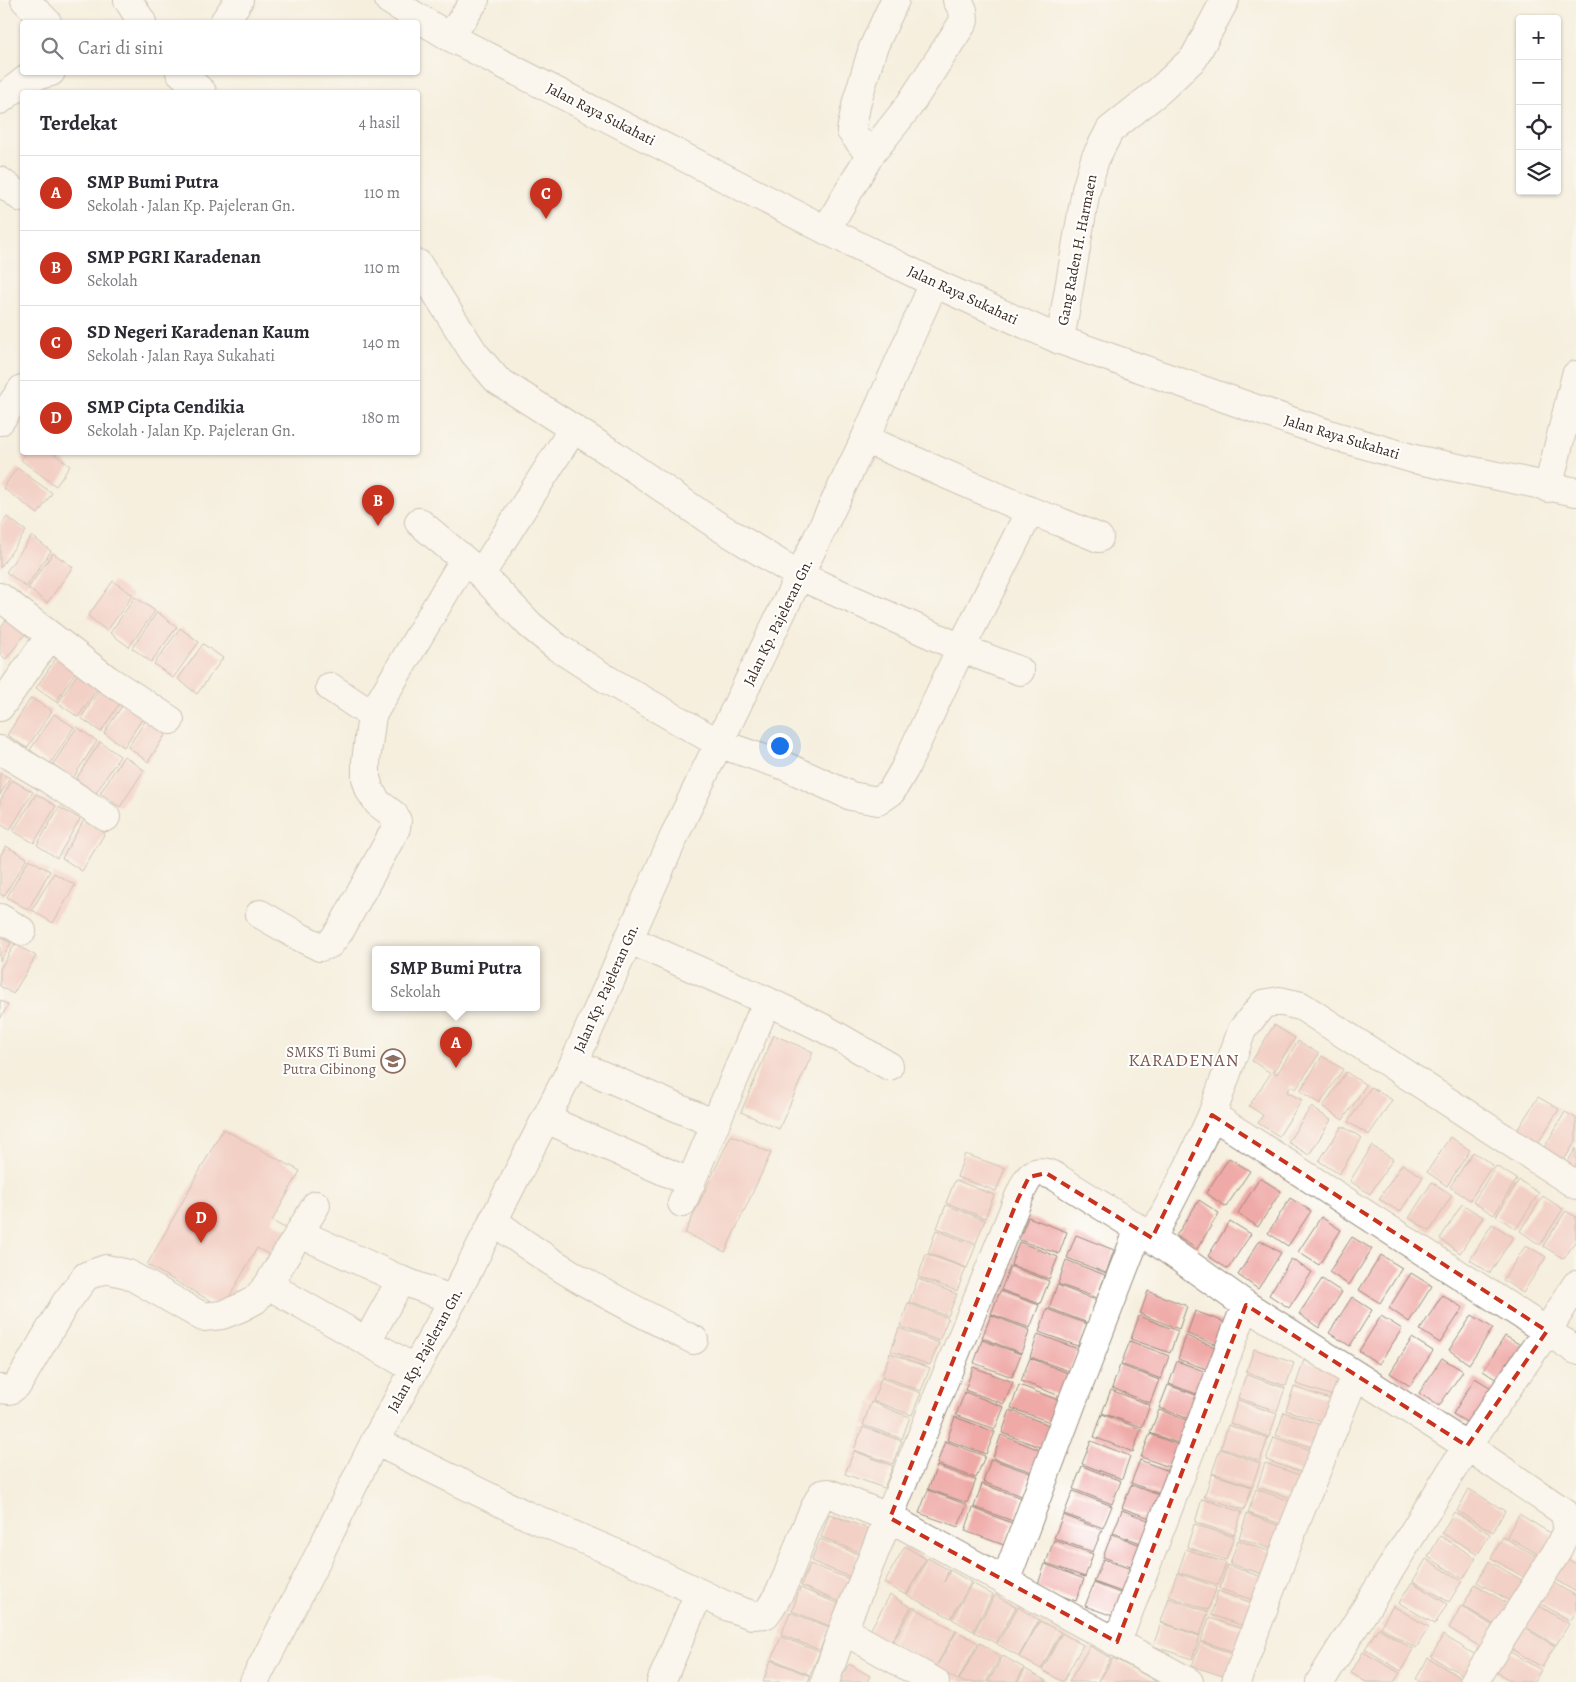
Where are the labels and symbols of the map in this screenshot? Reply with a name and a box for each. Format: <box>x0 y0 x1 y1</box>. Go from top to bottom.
street label: Jalan Raya Sukahati <box>543 78 659 150</box>
street label: Gang Raden H. Harmaen <box>1053 173 1101 327</box>
pin: C <box>530 178 562 219</box>
street label: Jalan Raya Sukahati <box>905 261 1021 329</box>
street label: Jalan Raya Sukahati <box>1282 410 1402 464</box>
pin: B <box>362 485 394 526</box>
street label: Jalan Kp. Pajeleran Gn. <box>739 555 817 689</box>
your location <box>767 733 793 759</box>
street label: Jalan Kp. Pajeleran Gn. <box>569 920 643 1056</box>
pin: A <box>440 1027 472 1068</box>
place label: SMKS Ti Bumi Putra Cibinong <box>283 1042 376 1079</box>
school or university icon: SMKS Ti Bumi Putra Cibinong <box>380 1048 406 1074</box>
district label: KARADENAN <box>1128 1048 1240 1072</box>
pin: D <box>185 1202 217 1243</box>
street label: Jalan Kp. Pajeleran Gn. <box>383 1284 467 1416</box>

